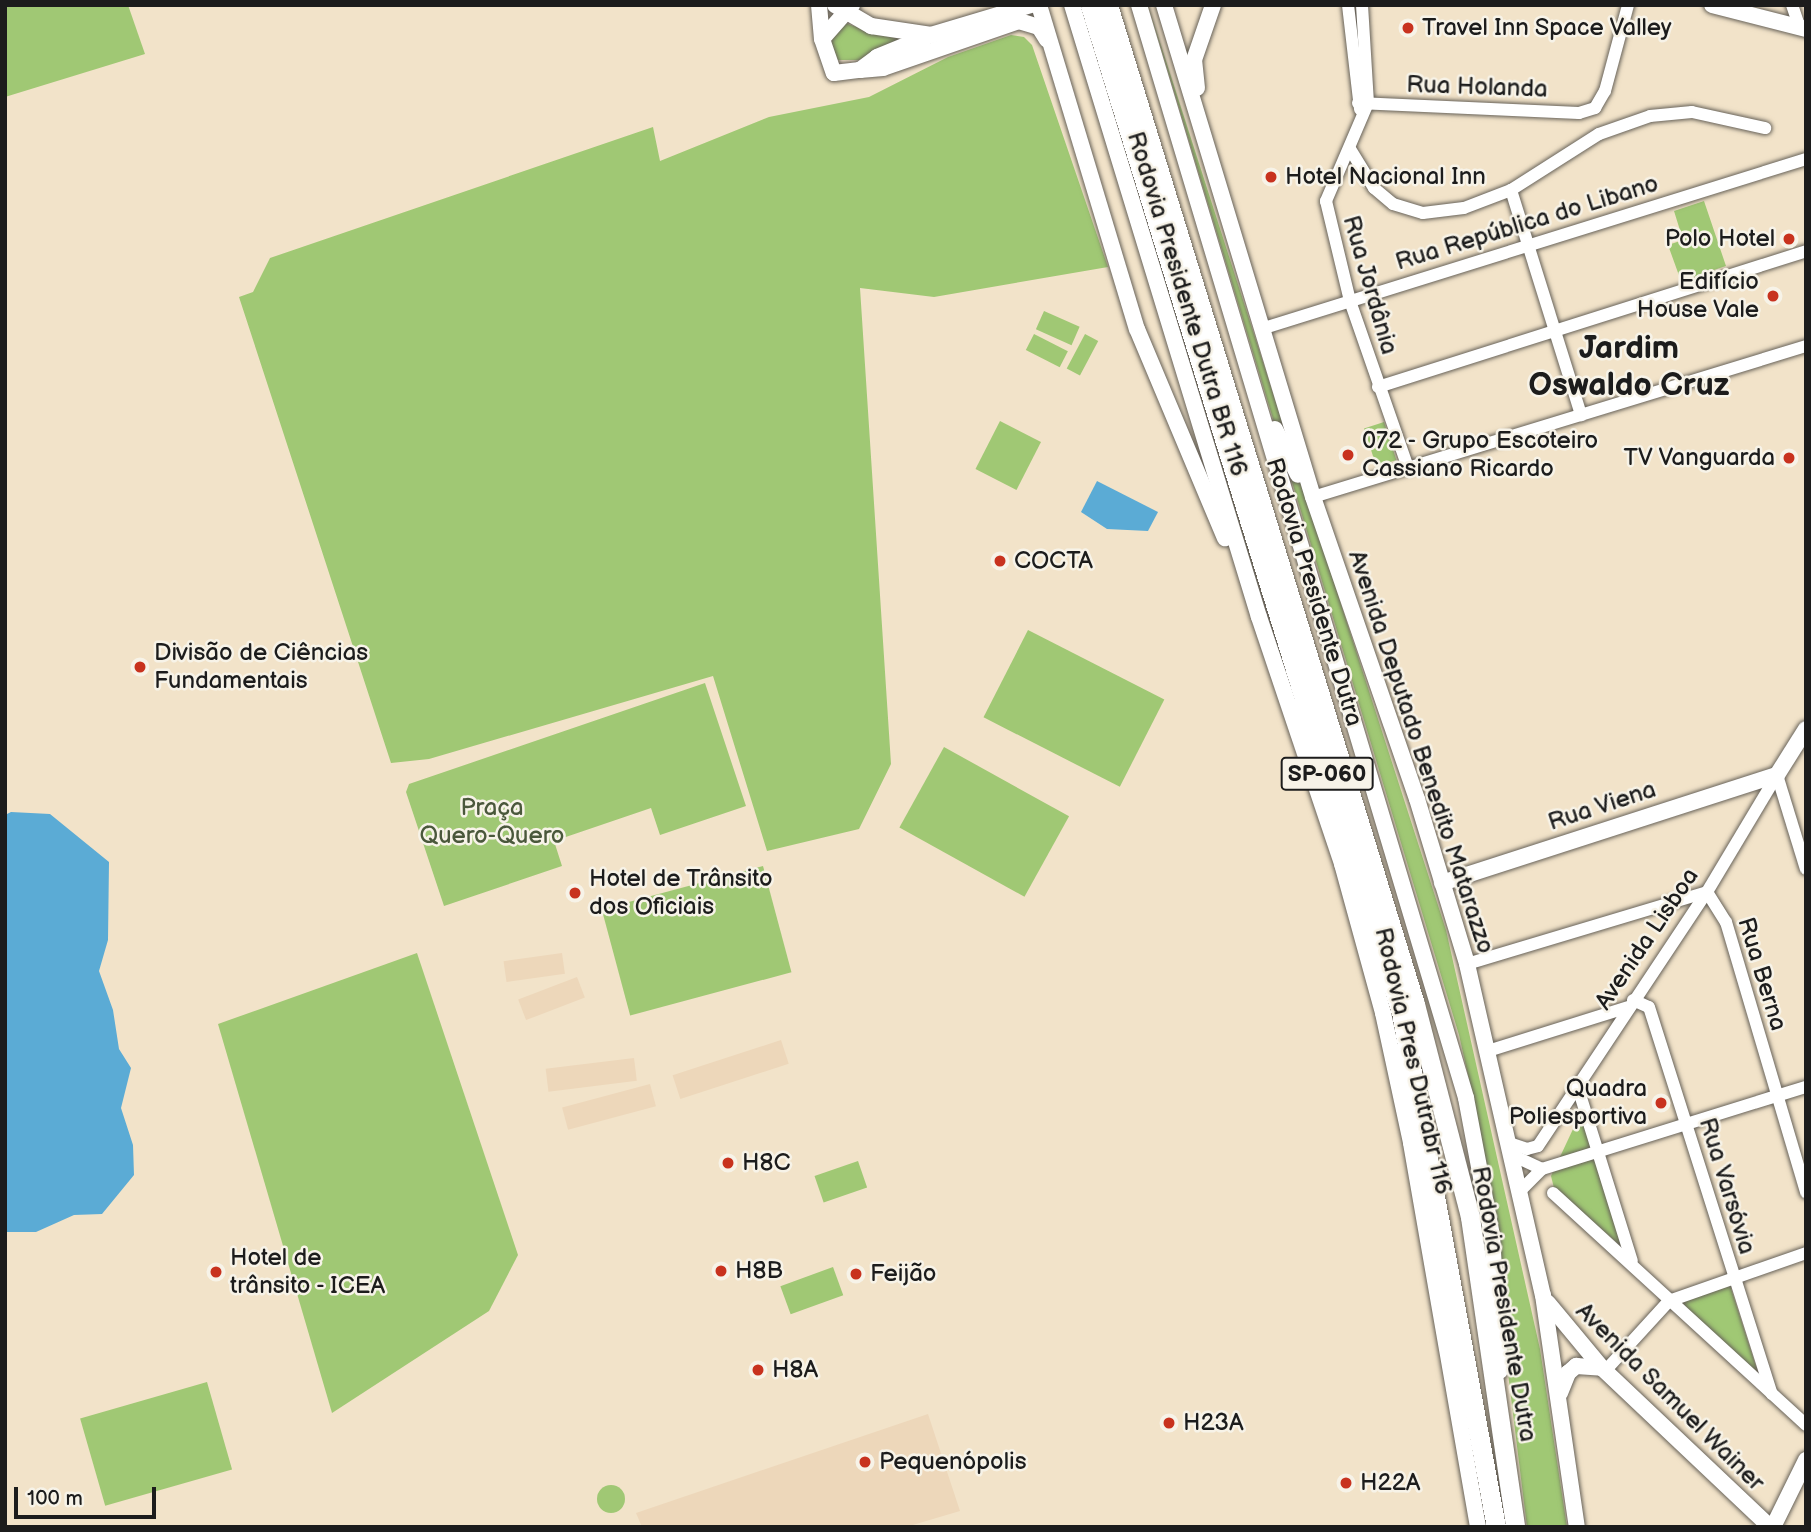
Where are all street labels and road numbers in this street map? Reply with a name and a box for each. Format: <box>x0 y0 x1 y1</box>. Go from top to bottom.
street label: Rua Holanda <box>1406 70 1548 104</box>
street label: Rodovia Presidente Dutra BR 116 <box>1121 128 1253 480</box>
street label: Rua República do Libano <box>1392 169 1662 277</box>
street label: Rua Jordânia <box>1336 212 1404 358</box>
street label: Rodovia Presidente Dutra <box>1259 454 1369 730</box>
street label: Avenida Deputado Benedito Matarazzo <box>1342 547 1500 957</box>
road number: SP-060 <box>1280 754 1374 794</box>
street label: Rua Viena <box>1544 775 1660 837</box>
street label: Avenida Lisboa <box>1589 863 1705 1015</box>
street label: Rua Berna <box>1731 914 1793 1034</box>
street label: Rodovia Pres Dutrabr 116 <box>1368 925 1458 1197</box>
street label: Rua Varsóvia <box>1692 1114 1762 1258</box>
street label: Rodovia Presidente Dutra <box>1466 1164 1542 1444</box>
street label: Avenida Samuel Wainer <box>1569 1296 1771 1498</box>

